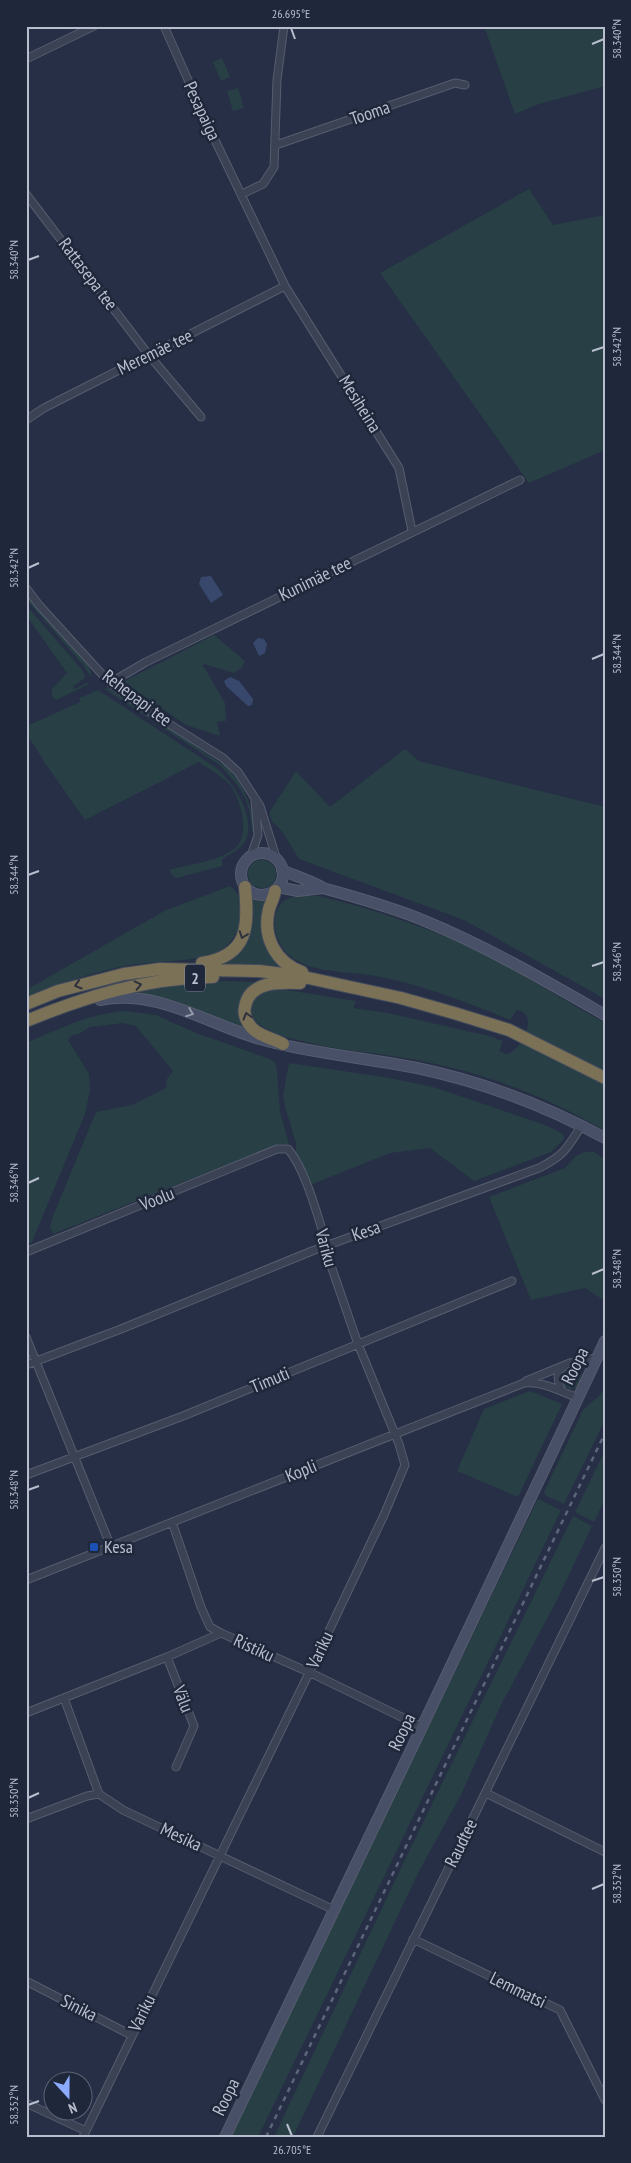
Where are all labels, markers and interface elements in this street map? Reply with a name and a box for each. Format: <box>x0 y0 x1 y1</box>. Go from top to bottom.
text: 26.695°E <box>272 6 310 21</box>
text: 58.340°N <box>609 19 624 59</box>
street label: Pesapaiga <box>179 78 226 144</box>
street label: Tooma <box>347 95 393 130</box>
street label: Rattasepa tee <box>54 233 123 314</box>
text: 58.340°N <box>6 240 21 280</box>
street label: Meremäe tee <box>113 323 196 380</box>
text: 58.342°N <box>609 327 624 367</box>
street label: Mesiheina <box>334 371 387 437</box>
text: 58.342°N <box>6 548 21 588</box>
street label: Kunimäe tee <box>275 551 355 606</box>
text: 58.344°N <box>609 634 624 674</box>
street label: Rehepapi tee <box>98 664 177 731</box>
text: 58.344°N <box>6 855 21 895</box>
one-way arrow <box>239 930 249 939</box>
text: 58.346°N <box>609 942 624 982</box>
road number: 2 <box>185 964 205 991</box>
one-way arrow <box>74 980 82 990</box>
one-way arrow <box>133 980 142 991</box>
one-way arrow <box>185 1007 194 1017</box>
one-way arrow <box>242 1012 253 1020</box>
text: 58.346°N <box>6 1163 21 1203</box>
street label: Voolu <box>135 1181 177 1216</box>
street label: Kesa <box>348 1215 383 1246</box>
street label: Variku <box>310 1225 343 1269</box>
text: 58.348°N <box>609 1249 624 1289</box>
street label: Roopa <box>556 1343 593 1388</box>
street label: Timuti <box>247 1361 293 1398</box>
street label: Kopli <box>282 1454 320 1487</box>
text: 58.348°N <box>6 1470 21 1510</box>
place label: Kesa <box>104 1535 133 1558</box>
marker: Kesa <box>88 1541 100 1553</box>
text: 58.350°N <box>609 1557 624 1597</box>
street label: Ristiku <box>230 1628 278 1667</box>
street label: Variku <box>301 1628 338 1673</box>
street label: Välu <box>168 1681 199 1716</box>
street label: Roopa <box>383 1709 420 1754</box>
text: 58.350°N <box>6 1778 21 1818</box>
street label: Raudtee <box>439 1815 482 1871</box>
street label: Mesika <box>157 1817 206 1856</box>
text: 58.352°N <box>609 1864 624 1904</box>
street label: Lemmatsi <box>486 1966 550 2013</box>
street label: Sinika <box>57 1989 101 2026</box>
street label: Variku <box>122 1990 160 2036</box>
north arrow <box>42 2070 92 2120</box>
street label: Roopa <box>207 2074 244 2119</box>
text: 58.352°N <box>6 2085 21 2125</box>
text: N <box>66 2098 79 2118</box>
text: 26.705°E <box>273 2142 311 2157</box>

